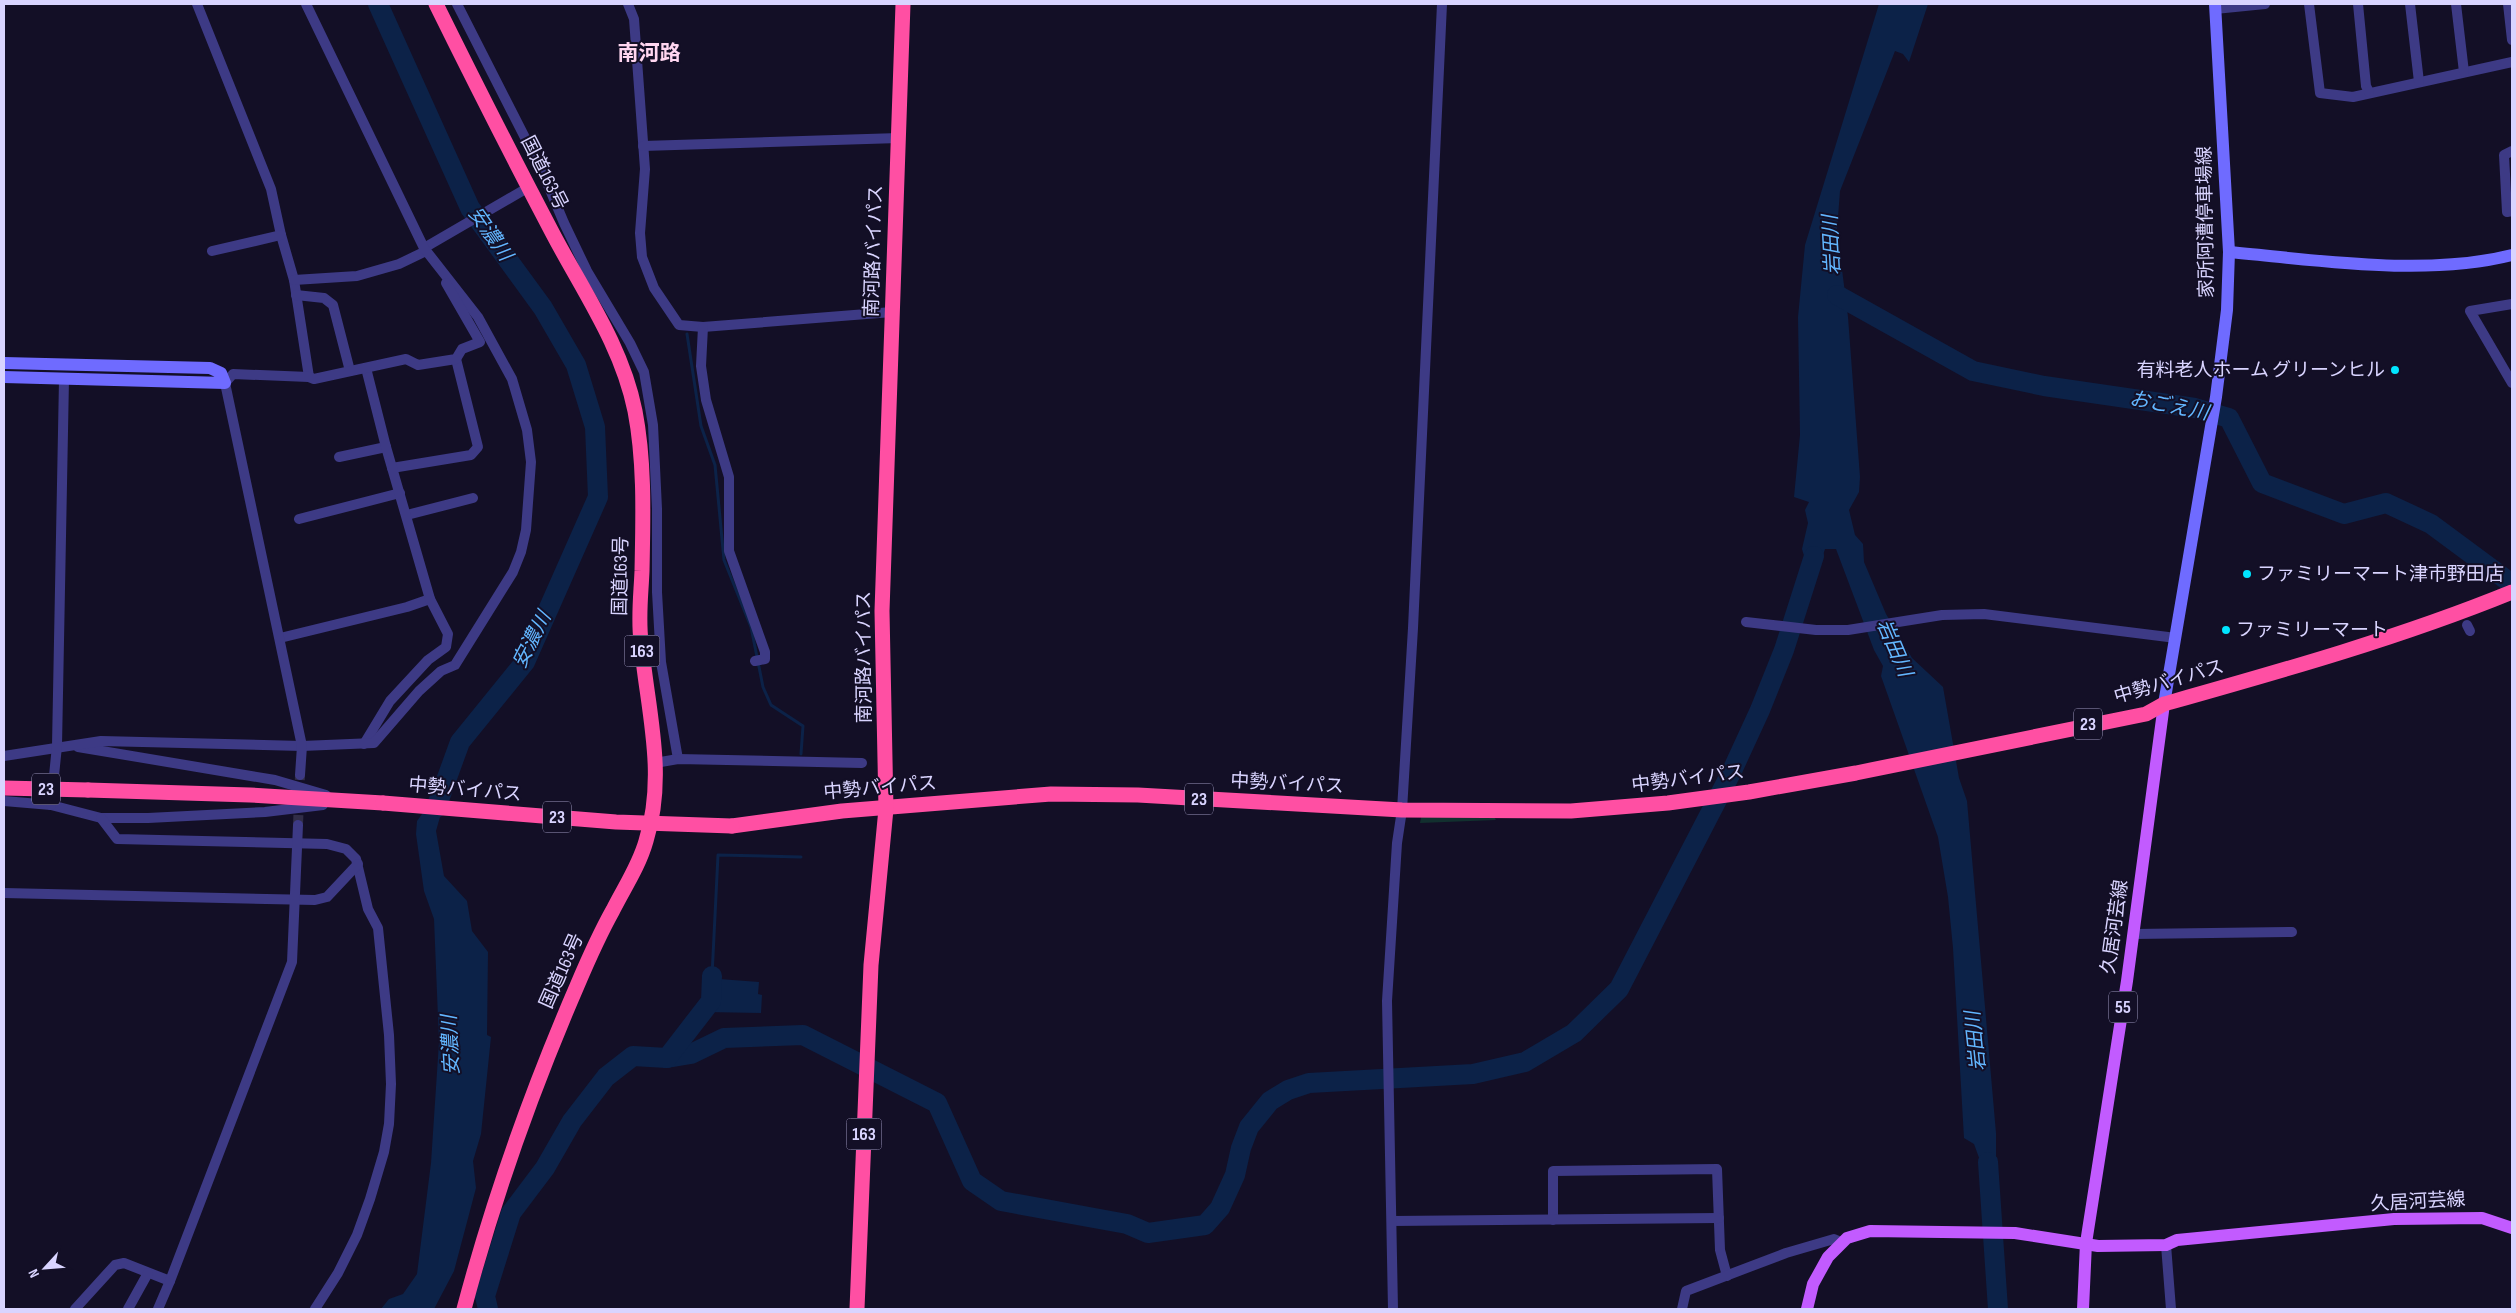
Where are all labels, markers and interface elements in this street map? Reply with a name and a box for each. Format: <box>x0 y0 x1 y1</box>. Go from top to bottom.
district label: 南河路 <box>618 41 681 66</box>
street label: 国道163号 <box>516 132 572 214</box>
street label: 家所阿漕停車場線 <box>2193 146 2219 298</box>
street label: 南河路バイパス <box>860 184 888 318</box>
water label: 安濃川 <box>463 203 518 267</box>
water label: 岩田川 <box>1818 212 1846 276</box>
place label: 有料老人ホーム グリーンヒル <box>2136 359 2385 382</box>
marker: 有料老人ホーム グリーンヒル <box>2389 364 2401 376</box>
water label: おごえ川 <box>2127 387 2213 426</box>
street label: 国道163号 <box>609 536 633 616</box>
place label: ファミリーマート津市野田店 <box>2257 563 2504 586</box>
marker: ファミリーマート津市野田店 <box>2241 568 2253 580</box>
street label: 南河路バイパス <box>853 591 876 723</box>
water label: 安濃川 <box>508 606 557 672</box>
water label: 岩田川 <box>1871 616 1918 682</box>
place label: ファミリーマート <box>2236 619 2388 642</box>
marker: ファミリーマート <box>2220 624 2232 636</box>
road number: 163 <box>624 636 660 666</box>
street label: 中勢バイパス <box>2111 655 2227 709</box>
road number: 23 <box>2074 709 2102 740</box>
street label: 中勢バイパス <box>1630 761 1746 797</box>
street label: 中勢バイパス <box>1230 770 1344 798</box>
street label: 中勢バイパス <box>822 772 938 804</box>
road number: 23 <box>32 774 60 804</box>
street label: 中勢バイパス <box>407 774 523 806</box>
road number: 23 <box>1185 784 1213 814</box>
road number: 23 <box>543 802 571 832</box>
street label: 久居河芸線 <box>2097 878 2133 976</box>
street label: 国道163号 <box>535 930 589 1012</box>
road number: 55 <box>2109 992 2137 1022</box>
water label: 岩田川 <box>1961 1008 1991 1072</box>
water label: 安濃川 <box>437 1012 465 1076</box>
road number: 163 <box>846 1118 882 1150</box>
street label: 久居河芸線 <box>2370 1188 2466 1216</box>
north arrow <box>20 1243 70 1293</box>
text: N <box>24 1266 43 1281</box>

